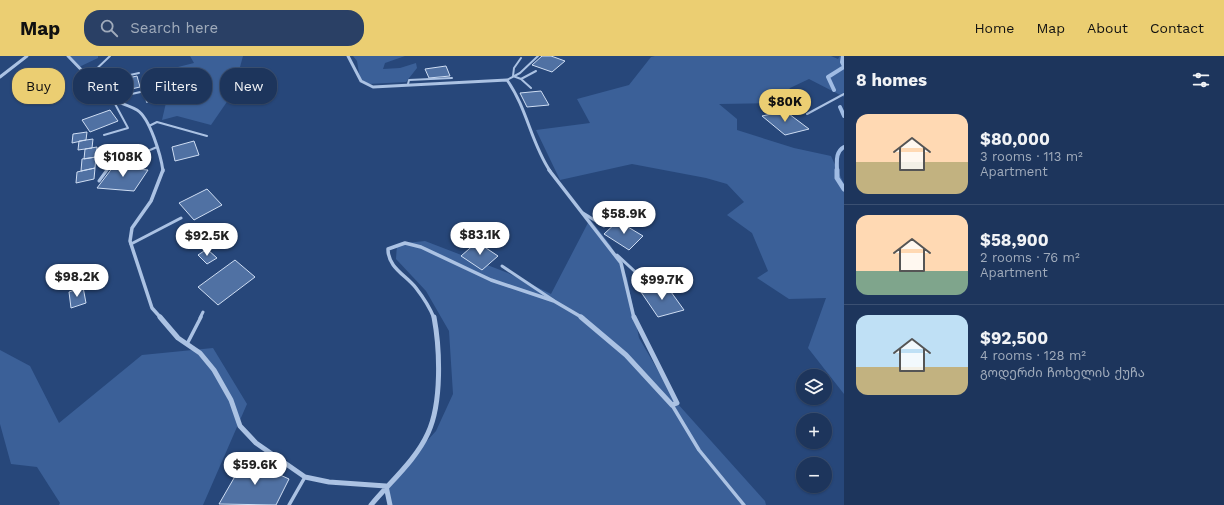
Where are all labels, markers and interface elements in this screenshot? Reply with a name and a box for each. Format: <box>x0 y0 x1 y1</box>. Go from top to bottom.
search box <box>84 10 364 46</box>
text: Map <box>20 17 60 40</box>
icon: search <box>98 17 120 39</box>
text: Search here <box>130 19 218 37</box>
text: Home <box>974 20 1014 36</box>
text: Map <box>1036 20 1065 36</box>
text: About <box>1087 20 1128 36</box>
text: Contact <box>1150 20 1204 36</box>
chip: Buy <box>12 68 65 104</box>
chip: Rent <box>73 68 133 104</box>
chip: Filters <box>141 68 212 104</box>
chip: New <box>220 68 277 104</box>
icon: filters <box>1190 69 1212 91</box>
text: 8 homes <box>856 70 927 90</box>
pin: $80K <box>761 89 809 123</box>
text: $80K <box>768 94 802 109</box>
text: $80,000 <box>980 129 1050 149</box>
icon: home <box>888 130 936 178</box>
pin: $108K <box>95 144 151 178</box>
text: $108K <box>103 149 143 164</box>
text: 3 rooms · 113 m² <box>980 149 1083 164</box>
text: Apartment <box>980 164 1048 179</box>
pin: $58.9K <box>591 201 657 235</box>
text: $58.9K <box>602 206 646 221</box>
pin: $83.1K <box>447 222 513 256</box>
pin: $92.5K <box>174 223 240 257</box>
text: $83.1K <box>459 227 501 242</box>
text: $92.5K <box>185 228 229 243</box>
text: $58,900 <box>980 230 1049 250</box>
icon: home <box>888 231 936 279</box>
text: 2 rooms · 76 m² <box>980 250 1080 265</box>
pin: $98.2K <box>44 264 110 298</box>
text: Apartment <box>980 265 1048 280</box>
pin: $99.7K <box>629 267 695 301</box>
text: $98.2K <box>54 269 100 284</box>
text: $99.7K <box>640 272 684 287</box>
text: $92,500 <box>980 328 1048 348</box>
icon: home <box>888 331 936 379</box>
text: 4 rooms · 128 m² <box>980 348 1086 363</box>
text: გოდერძი ჩოხელის ქუჩა <box>980 365 1145 380</box>
map controls <box>796 369 832 493</box>
button: layers <box>796 369 832 405</box>
button: + <box>796 413 832 449</box>
pin: $59.6K <box>222 452 288 486</box>
text: $59.6K <box>233 457 277 472</box>
button: − <box>796 457 832 493</box>

